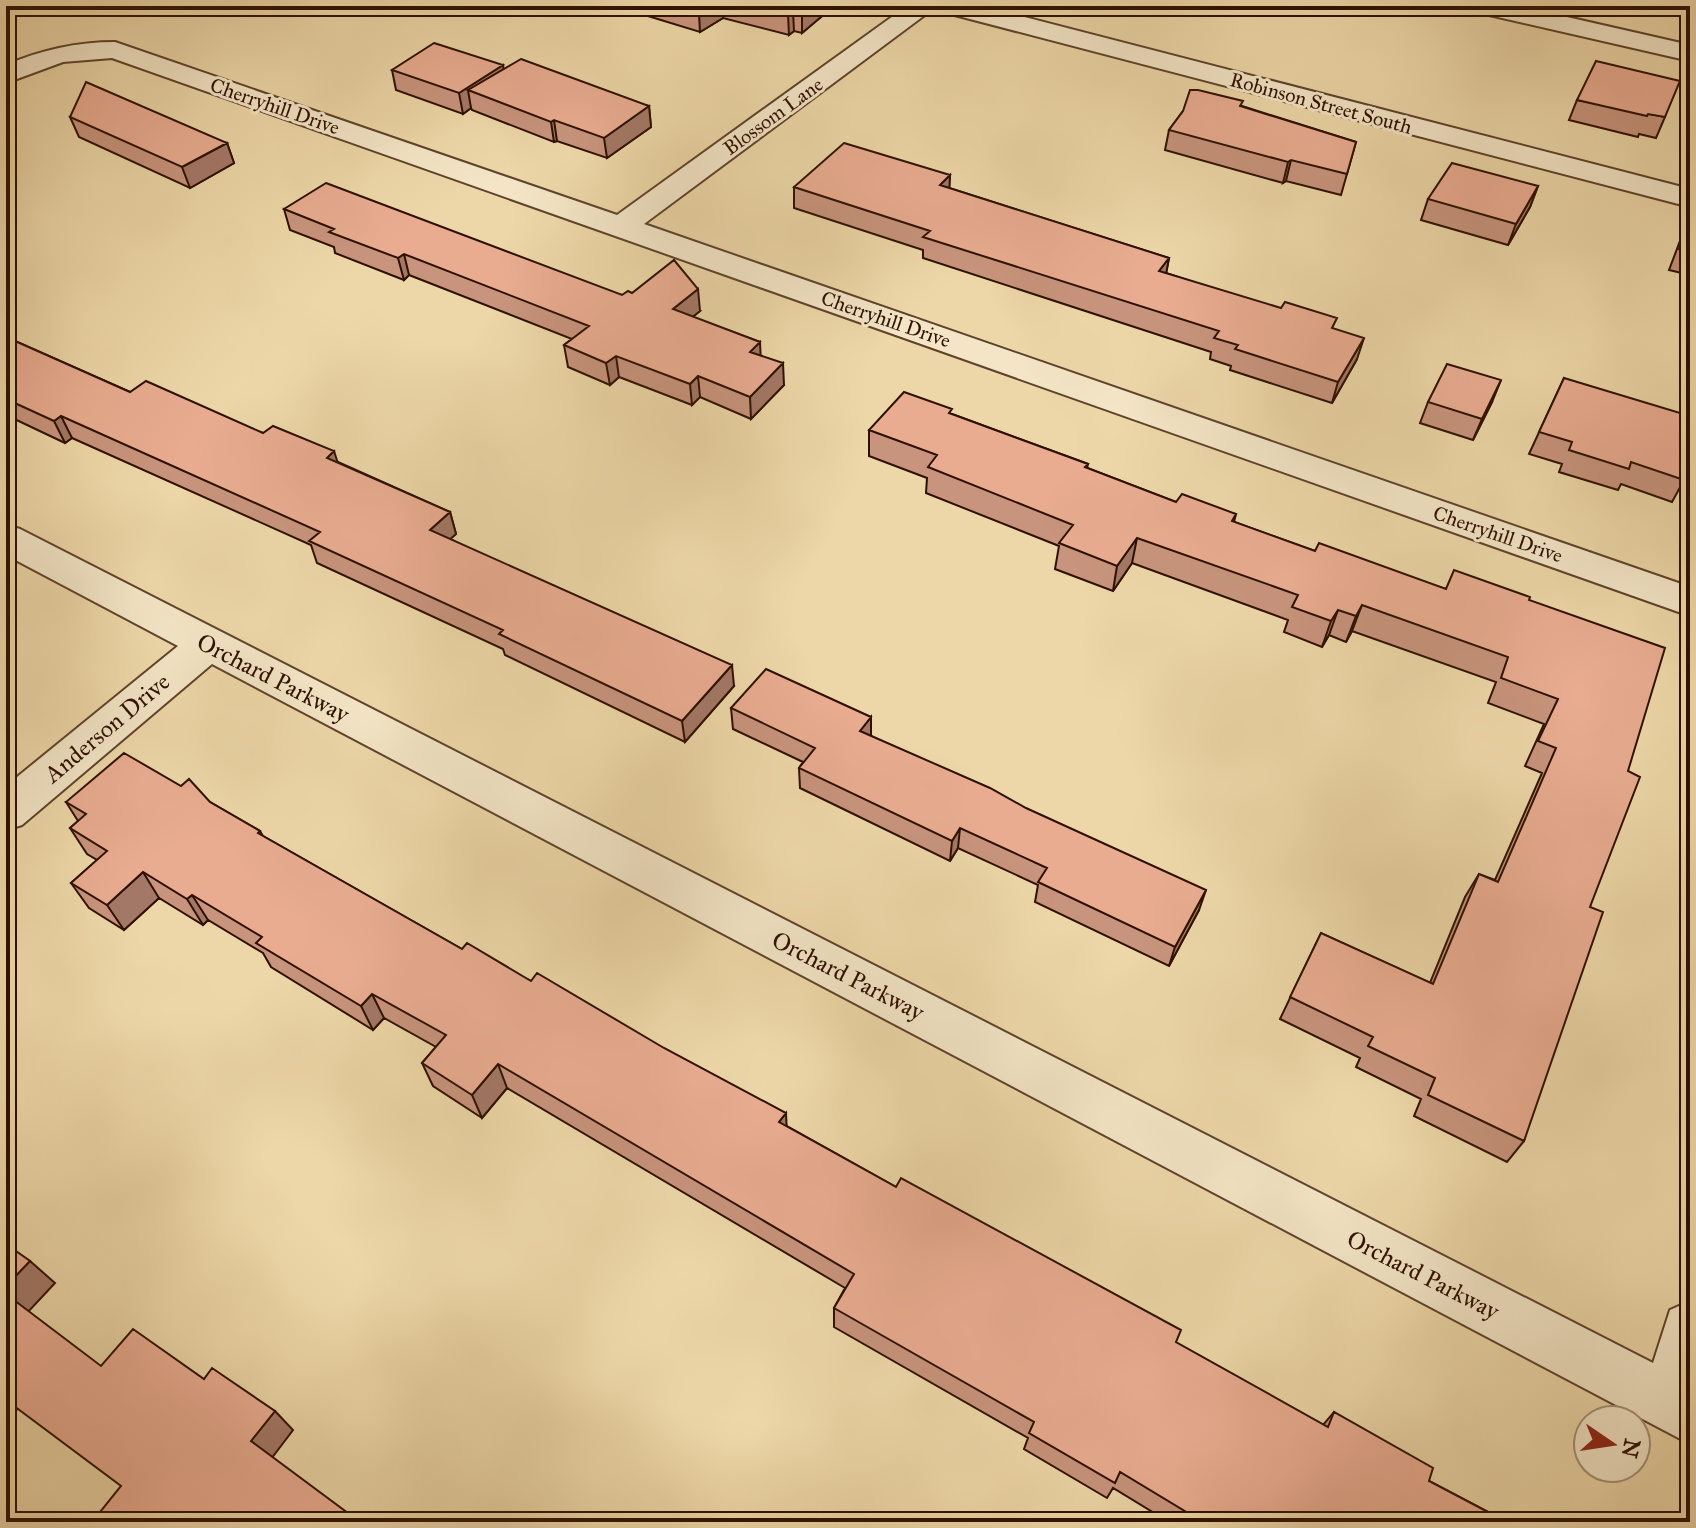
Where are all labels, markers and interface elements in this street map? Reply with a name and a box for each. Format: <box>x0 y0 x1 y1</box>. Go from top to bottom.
street label: Robinson Street South <box>1227 67 1415 139</box>
street label: Blossom Lane <box>719 72 827 160</box>
street label: Cherryhill Drive <box>207 73 343 139</box>
street label: Cherryhill Drive <box>818 286 954 352</box>
street label: Cherryhill Drive <box>1430 501 1566 567</box>
street label: Orchard Parkway <box>192 627 355 730</box>
street label: Anderson Drive <box>37 667 176 790</box>
street label: Orchard Parkway <box>767 925 930 1028</box>
street label: Orchard Parkway <box>1342 1224 1505 1327</box>
north arrow <box>1572 1404 1652 1484</box>
text: N <box>1616 1436 1646 1461</box>

